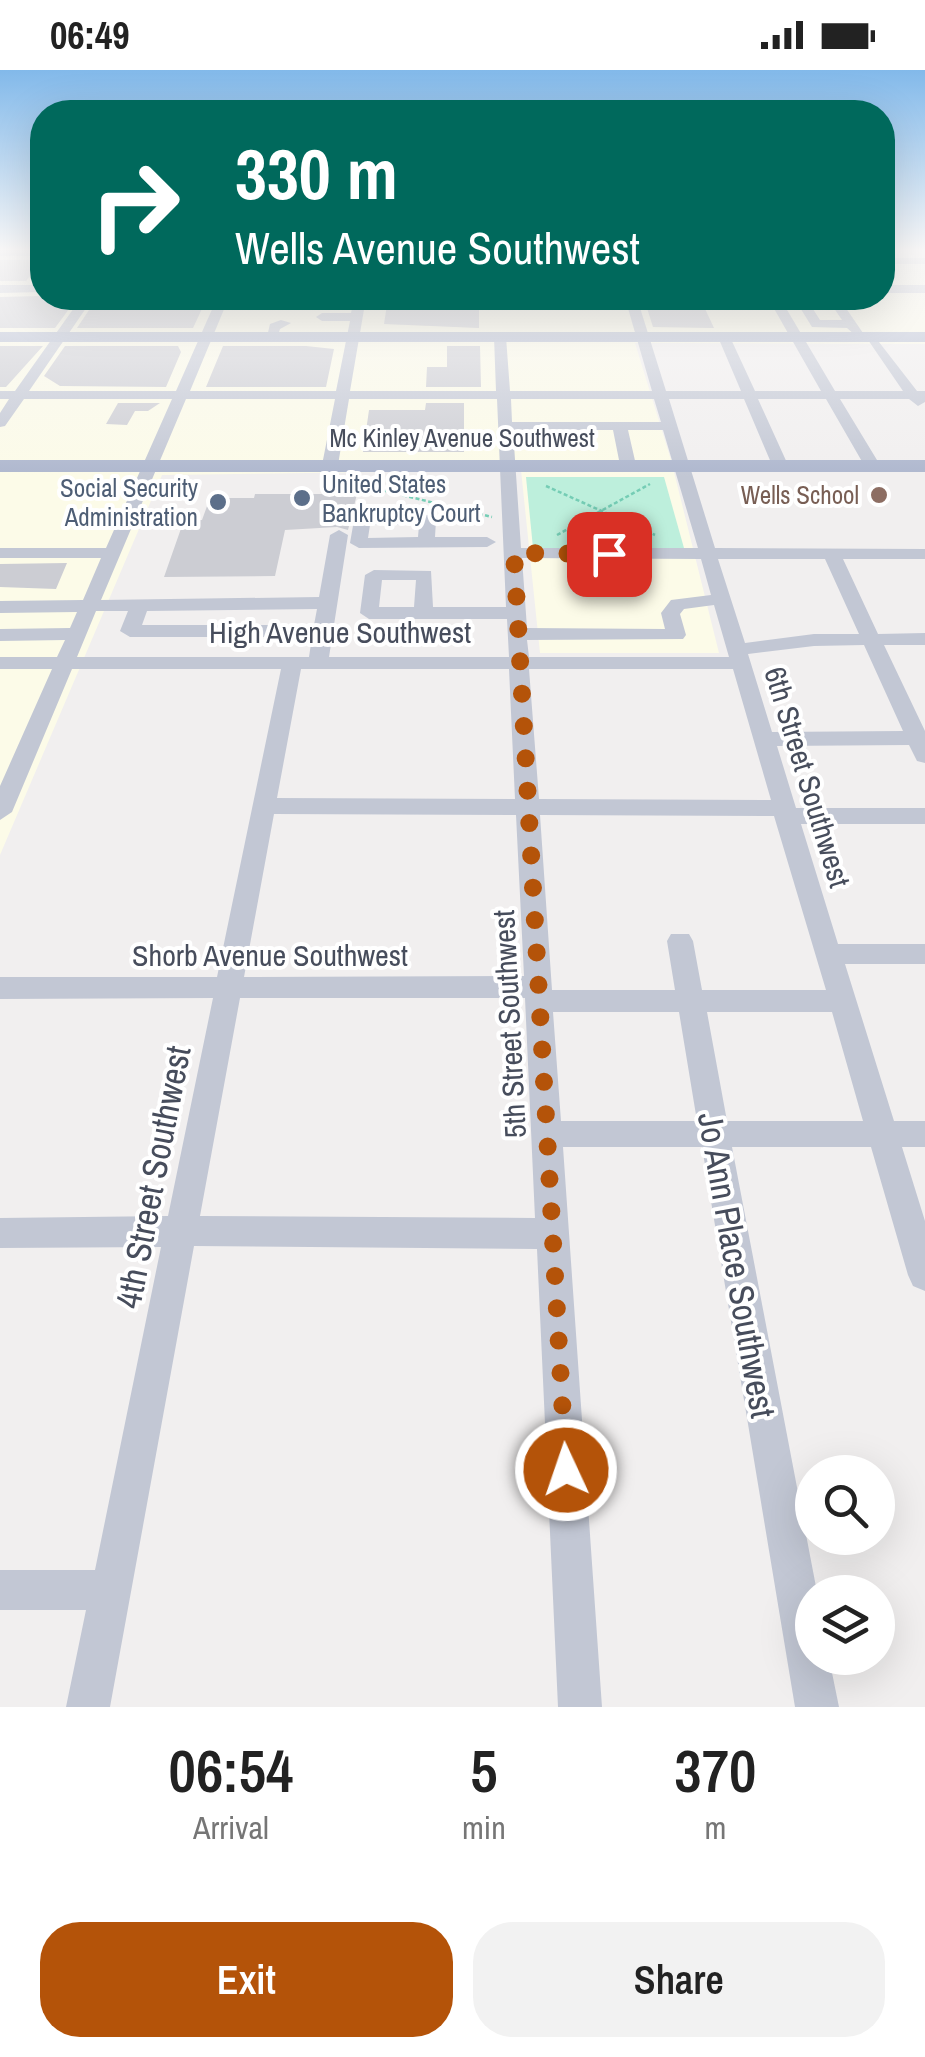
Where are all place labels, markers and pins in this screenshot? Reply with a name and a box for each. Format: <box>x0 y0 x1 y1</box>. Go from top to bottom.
place label: United States Bankruptcy Court <box>322 467 481 530</box>
place label: Social Security Administration <box>60 471 199 534</box>
place label: Wells School <box>741 478 859 512</box>
marker: Wells School <box>868 484 890 506</box>
marker: United States Bankruptcy Court <box>291 487 313 509</box>
marker: Social Security Administration <box>207 491 229 513</box>
pin <box>567 512 652 597</box>

